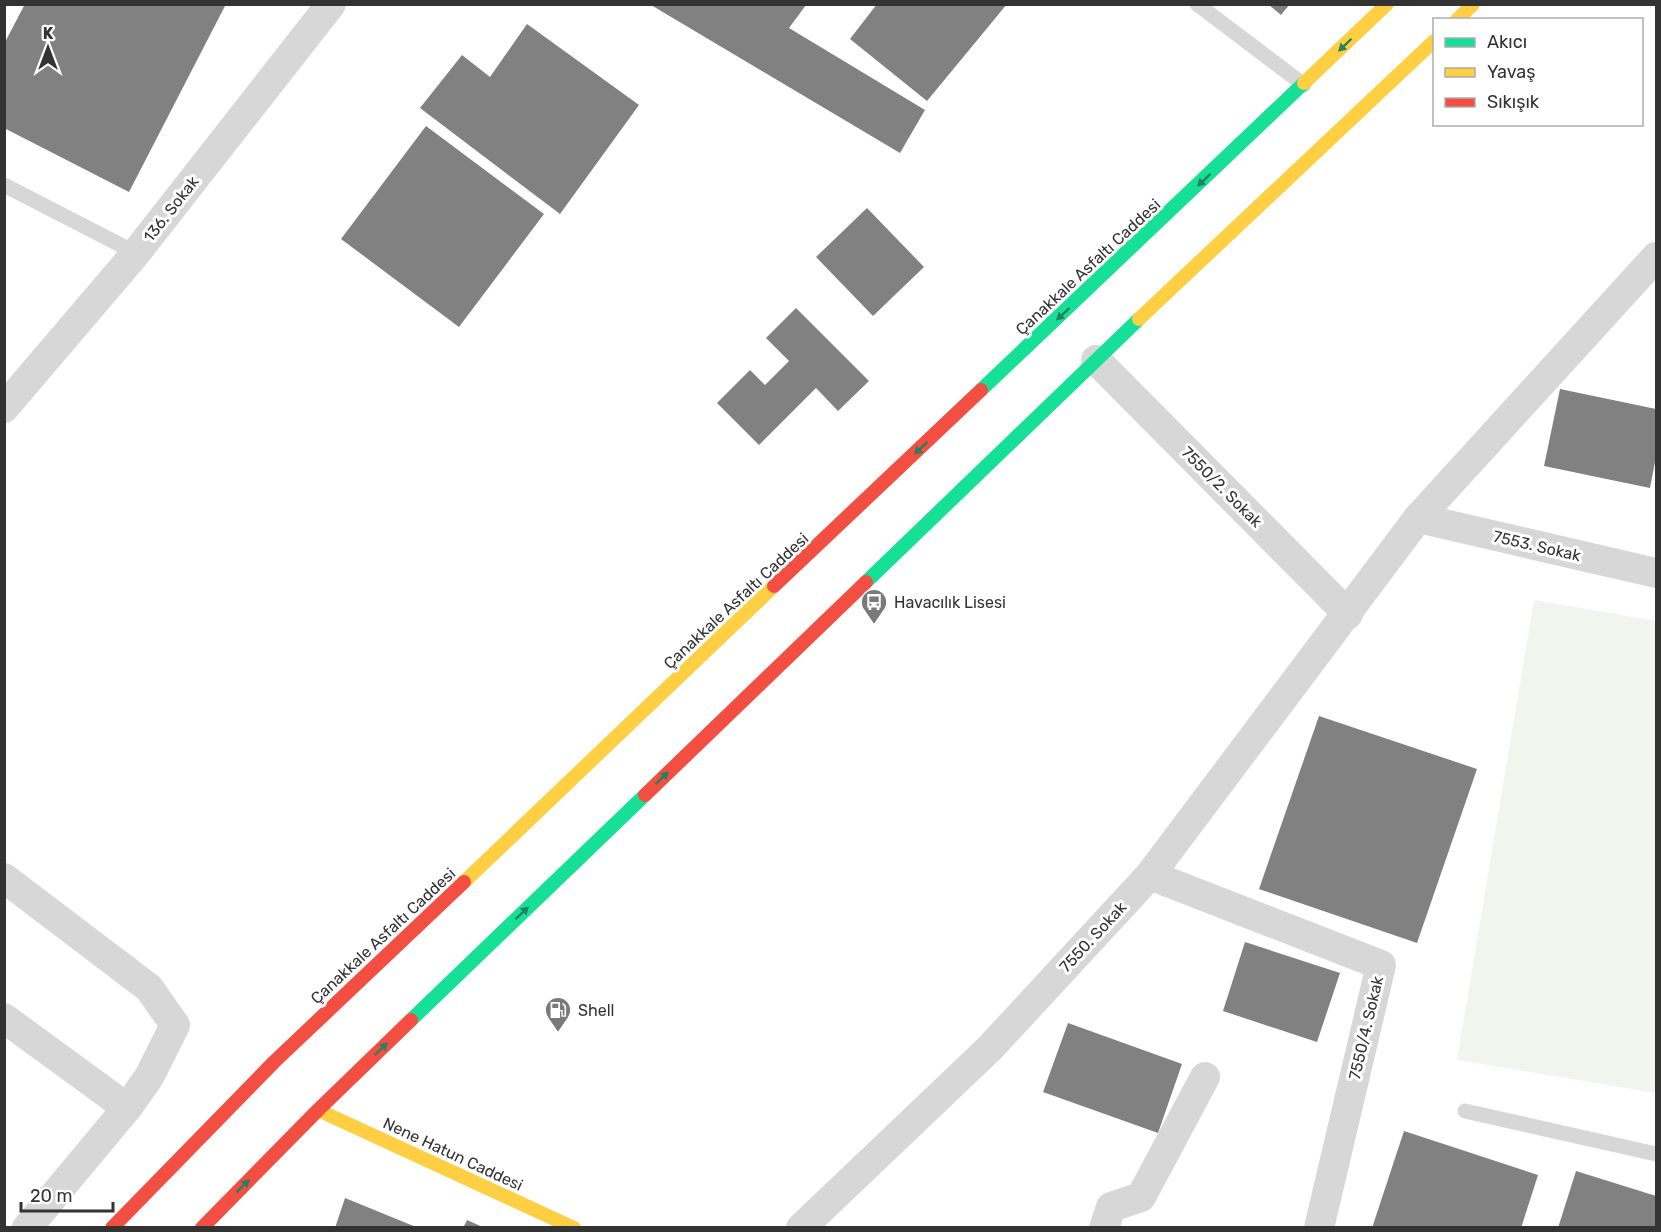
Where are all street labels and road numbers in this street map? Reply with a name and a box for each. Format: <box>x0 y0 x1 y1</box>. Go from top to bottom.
street label: 136. Sokak <box>139 172 203 246</box>
street label: Çanakkale Asfaltı Caddesi <box>1012 195 1164 339</box>
street label: 7550/2. Sokak <box>1178 443 1267 532</box>
street label: 7553. Sokak <box>1491 527 1583 565</box>
street label: Çanakkale Asfaltı Caddesi <box>660 529 812 673</box>
street label: Çanakkale Asfaltı Caddesi <box>307 864 459 1008</box>
street label: 7550. Sokak <box>1056 897 1131 976</box>
street label: 7550/4. Sokak <box>1345 974 1387 1082</box>
street label: Nene Hatun Caddesi <box>380 1113 526 1195</box>

